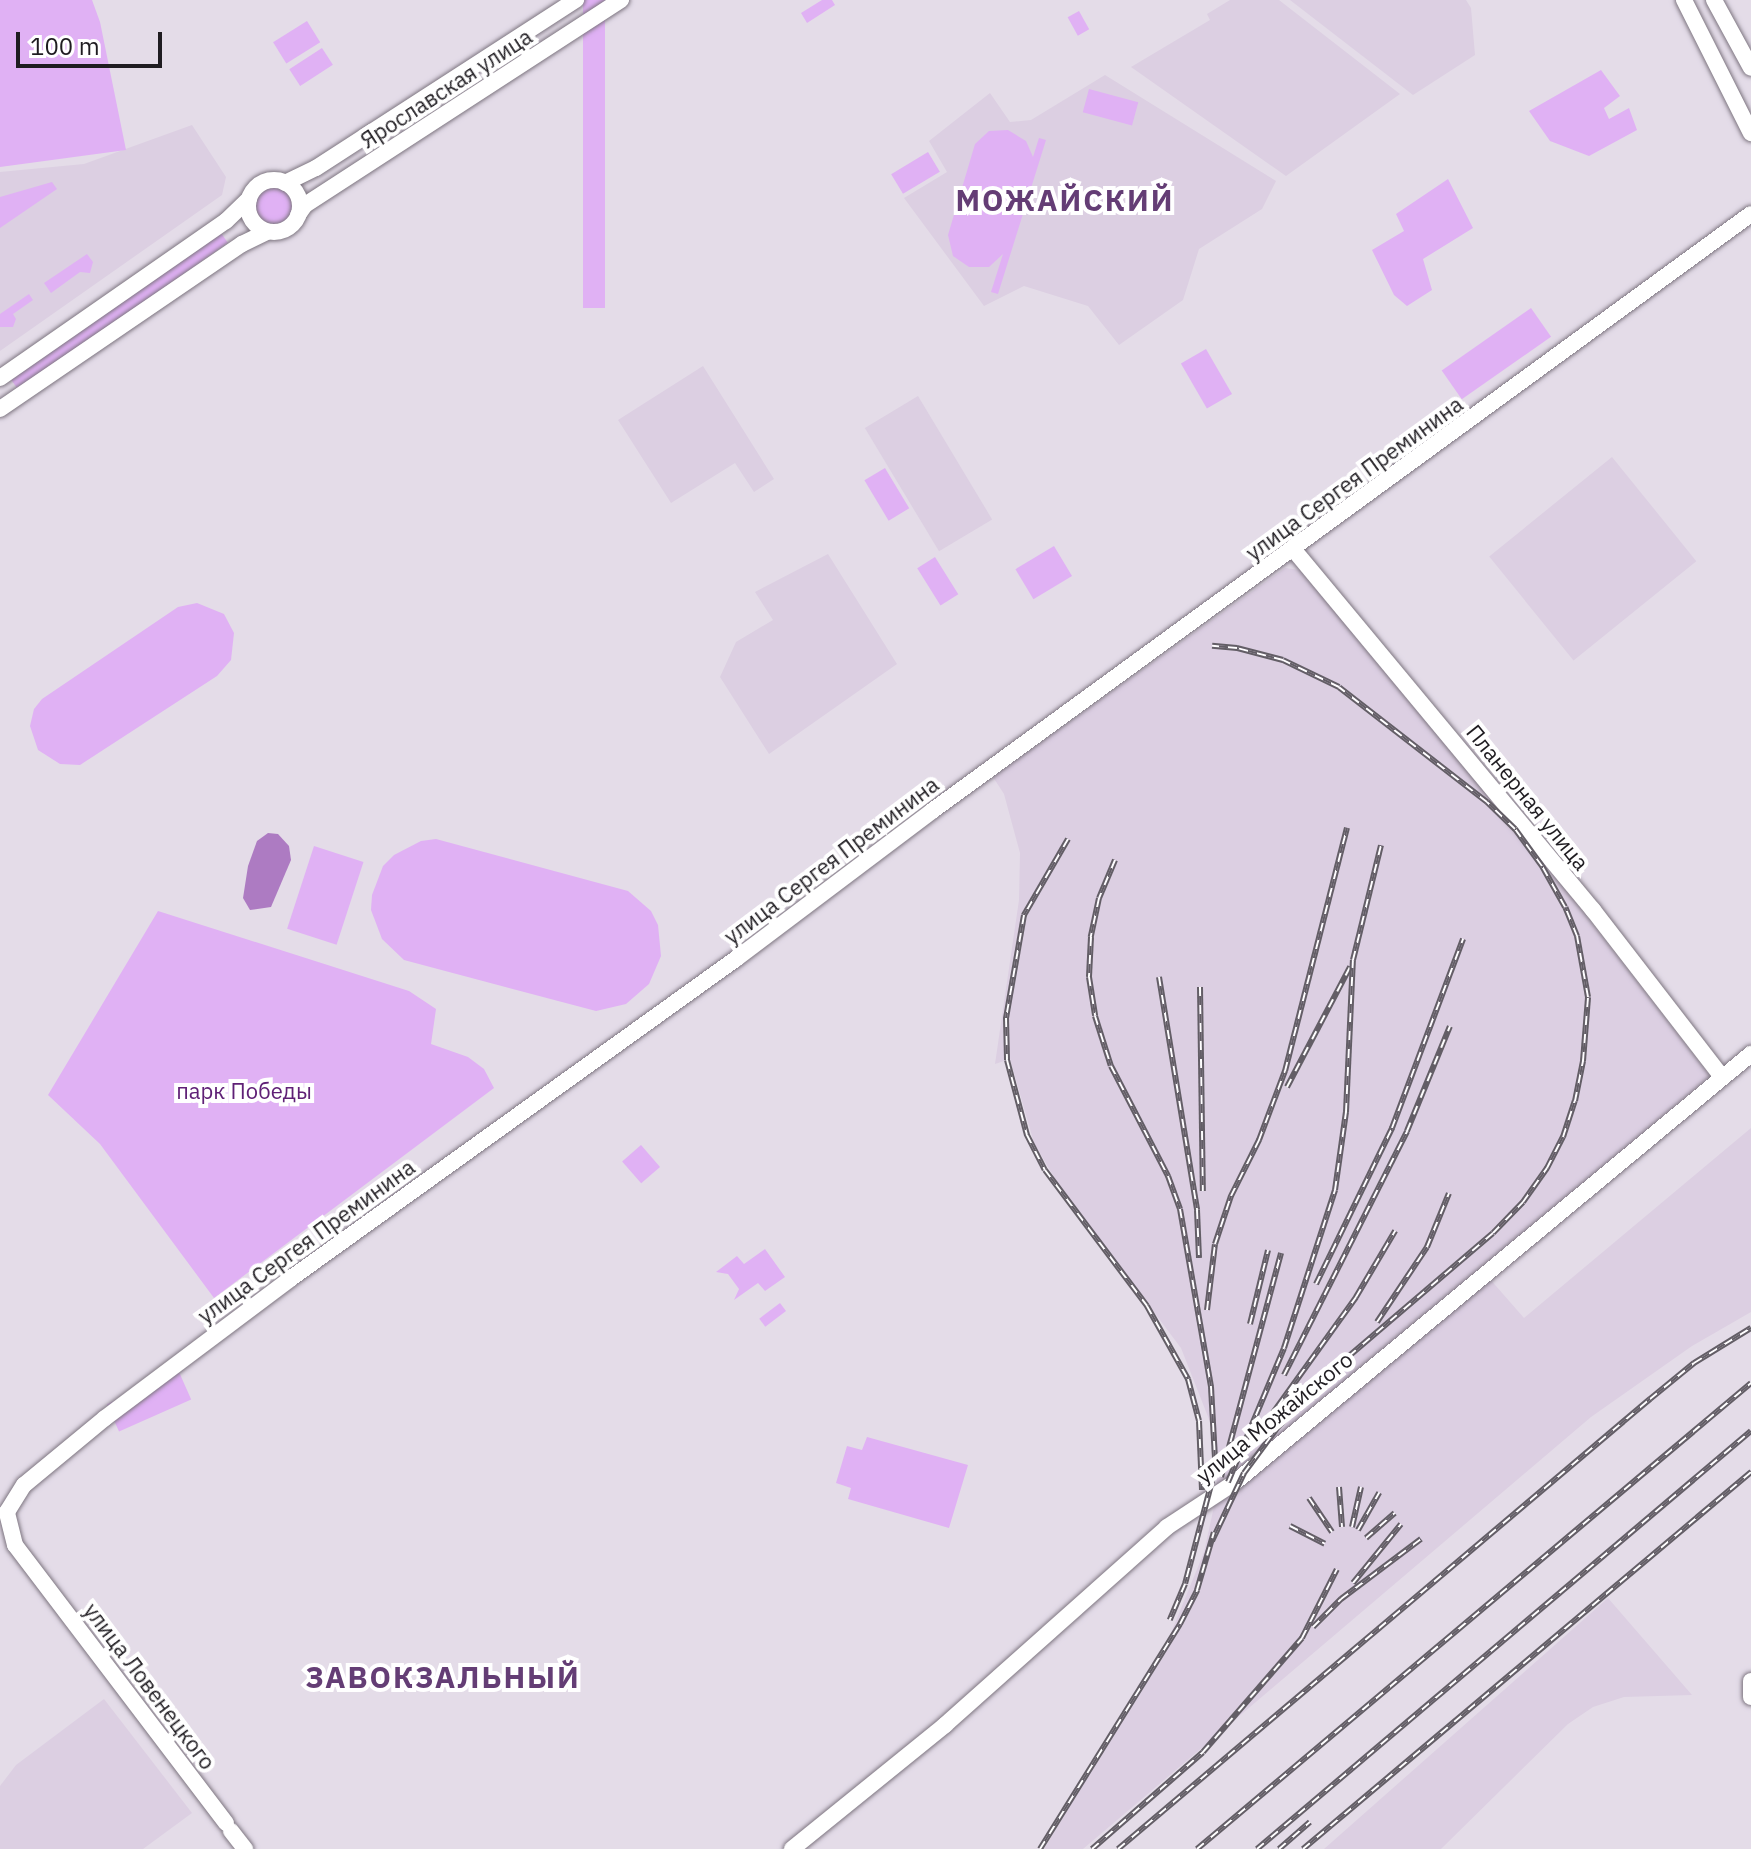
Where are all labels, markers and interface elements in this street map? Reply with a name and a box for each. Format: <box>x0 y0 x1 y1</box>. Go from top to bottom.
scale bar <box>20 16 166 66</box>
street label: Ярославская улица <box>355 23 537 153</box>
text: 100 m <box>30 30 100 62</box>
district label: МОЖАЙСКИЙ <box>956 182 1174 218</box>
street label: улица Сергея Преминина <box>1240 390 1468 566</box>
street label: Планерная улица <box>1461 719 1595 875</box>
street label: улица Сергея Преминина <box>719 771 943 949</box>
park label: парк Победы <box>176 1078 312 1104</box>
street label: улица Сергея Преминина <box>192 1153 420 1329</box>
street label: улица Можайского <box>1190 1346 1358 1488</box>
street label: улица Ловенецкого <box>79 1598 221 1774</box>
district label: ЗАВОКЗАЛЬНЫЙ <box>305 1659 581 1695</box>

